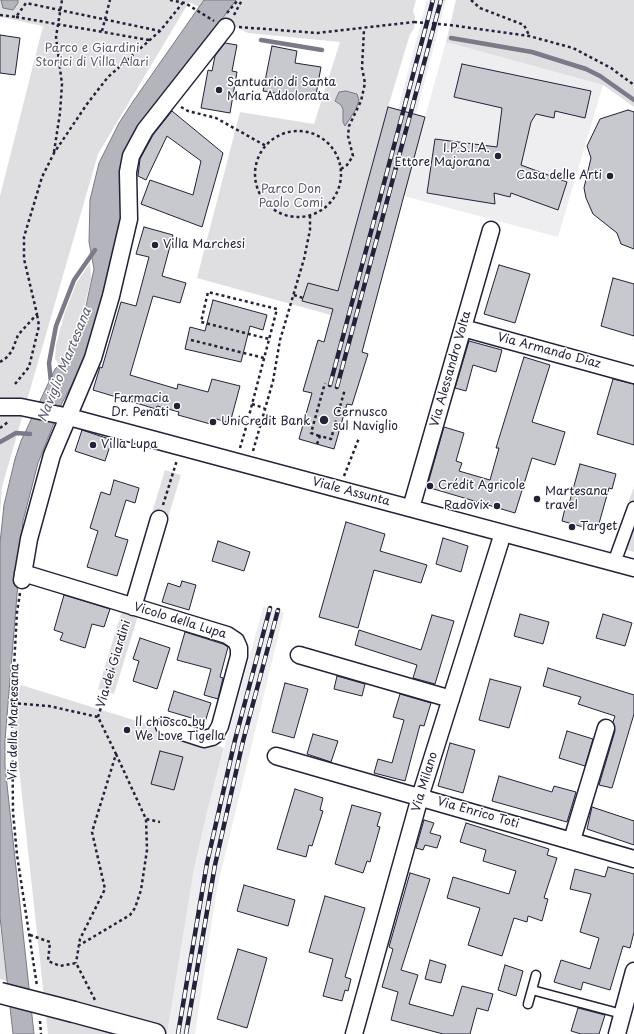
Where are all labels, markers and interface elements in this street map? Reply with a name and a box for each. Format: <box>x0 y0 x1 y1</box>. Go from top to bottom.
park label: Parco e Giardini Storici di Villa Alari <box>35 42 149 70</box>
place label: Santuario di Santa Maria Addolorata <box>227 76 336 104</box>
marker: Santuario di Santa Maria Addolorata <box>214 85 224 95</box>
place label: I.P.S.I.A. Ettore Majorana <box>394 142 490 170</box>
marker: I.P.S.I.A. Ettore Majorana <box>493 151 503 161</box>
place label: Casa delle Arti <box>516 169 602 183</box>
marker: Casa delle Arti <box>605 171 615 181</box>
park label: Parco Don Paolo Comi <box>259 183 323 211</box>
place label: Villa Marchesi <box>163 238 245 252</box>
marker: Villa Marchesi <box>150 240 160 250</box>
water label: Naviglio Martesana <box>35 306 95 424</box>
street label: Via Alessandro Volta <box>428 309 474 429</box>
street label: Via Armando Diaz <box>496 330 602 372</box>
place label: Farmacia Dr. Penati <box>111 392 169 420</box>
marker: Farmacia Dr. Penati <box>172 401 182 411</box>
place label: Cernusco sul Naviglio <box>333 406 398 434</box>
marker: Cernusco sul Naviglio <box>318 414 330 426</box>
place label: UniCredit Bank <box>221 415 311 429</box>
marker: UniCredit Bank <box>208 417 218 427</box>
place label: Villa Lupa <box>101 438 158 452</box>
marker: Villa Lupa <box>88 440 98 450</box>
street label: Viale Assunta <box>311 475 391 509</box>
place label: Crédit Agricole <box>438 479 525 493</box>
marker: Crédit Agricole <box>425 481 435 491</box>
place label: Martesana travel <box>545 485 608 513</box>
marker: Martesana travel <box>532 494 542 504</box>
place label: Radovix <box>444 499 489 513</box>
marker: Radovix <box>492 501 502 511</box>
place label: Target <box>580 520 617 534</box>
marker: Target <box>567 522 577 532</box>
street label: Vicolo della Lupa <box>132 600 228 642</box>
street label: Via dei Giardini <box>94 618 134 710</box>
street label: Via della Martesana <box>6 664 22 780</box>
place label: Il chiosco by We Love Tigella <box>135 716 225 744</box>
marker: Il chiosco by We Love Tigella <box>122 725 132 735</box>
street label: Via Milano <box>409 750 441 814</box>
street label: Via Enrico Toti <box>435 794 521 832</box>

